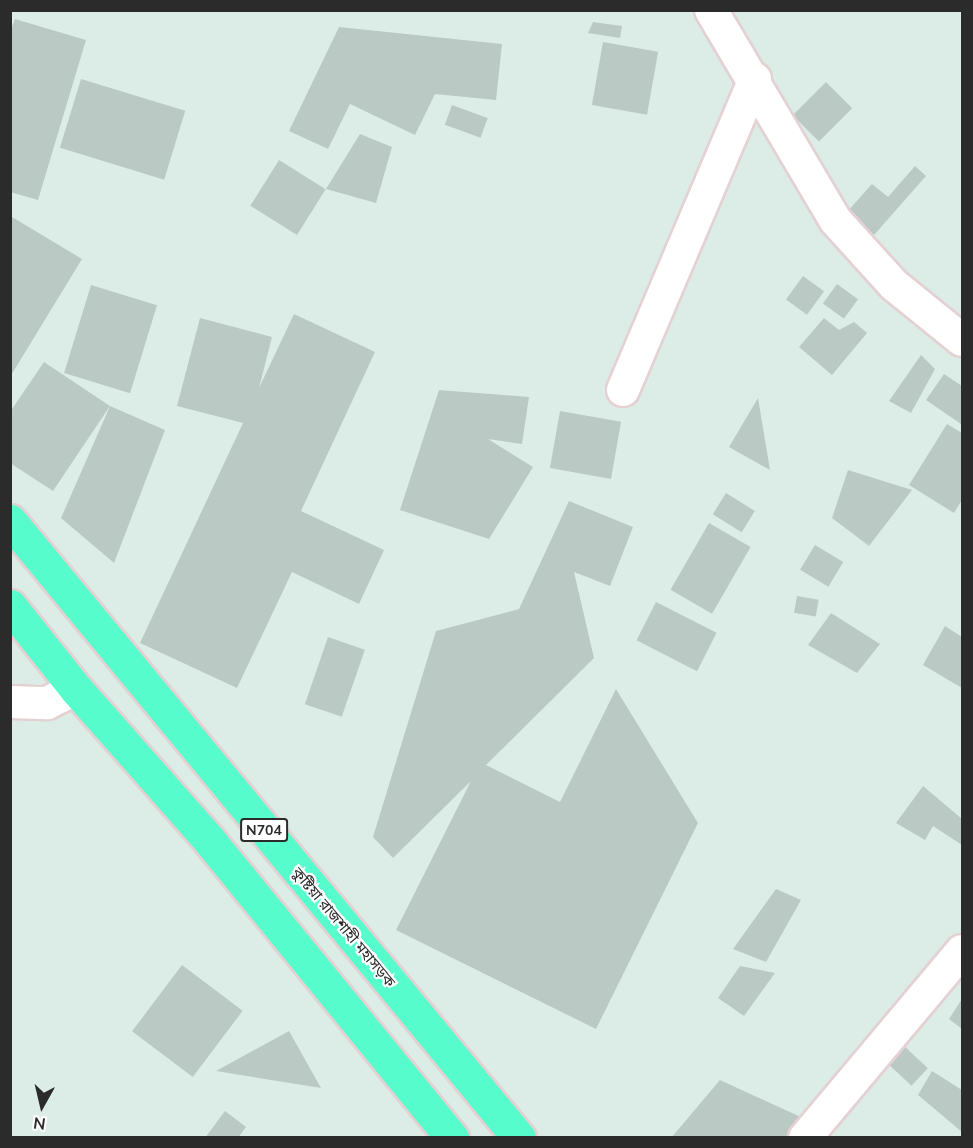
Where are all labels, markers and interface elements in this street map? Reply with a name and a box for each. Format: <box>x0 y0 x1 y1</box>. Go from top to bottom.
road number: N704 <box>240 819 288 841</box>
street label: কুষ্টিয়া রাজশাহী মহাসড়ক <box>289 864 399 990</box>
north arrow <box>12 1076 72 1136</box>
text: N <box>32 1113 47 1135</box>

